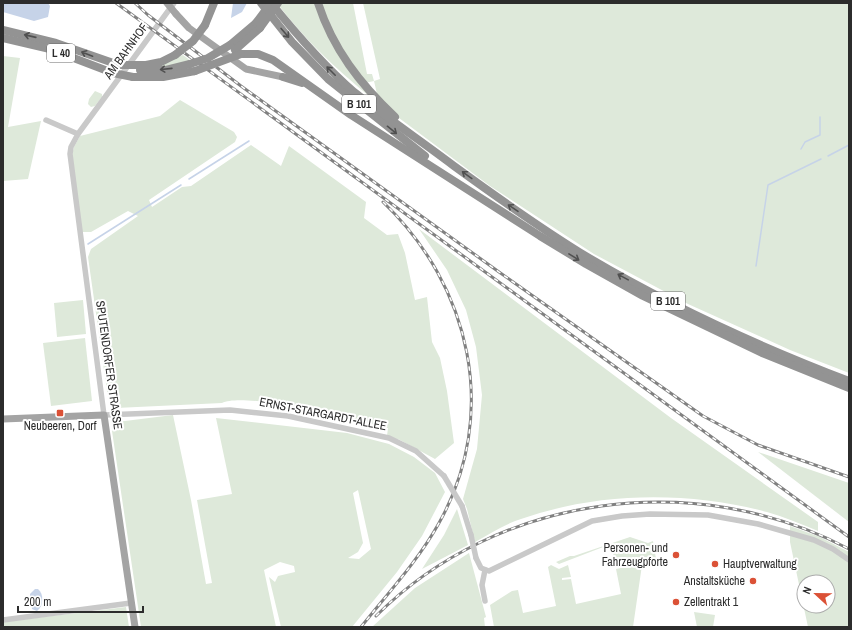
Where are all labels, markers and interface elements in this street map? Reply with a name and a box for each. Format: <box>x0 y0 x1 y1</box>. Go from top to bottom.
street label: AM BAHNHOF <box>100 20 152 83</box>
one-way arrow <box>281 28 290 39</box>
one-way arrow <box>23 31 36 39</box>
road number: L 40 <box>47 44 75 62</box>
one-way arrow <box>82 50 94 58</box>
one-way arrow <box>160 66 173 73</box>
one-way arrow <box>326 66 336 76</box>
road number: B 101 <box>342 95 376 113</box>
one-way arrow <box>386 126 397 135</box>
one-way arrow <box>461 171 472 179</box>
one-way arrow <box>508 204 519 212</box>
one-way arrow <box>568 252 579 261</box>
one-way arrow <box>617 272 629 280</box>
road number: B 101 <box>651 292 685 310</box>
street label: SPUTENDORFER STRASSE <box>92 299 126 431</box>
street label: ERNST-STARGARDT-ALLEE <box>258 394 388 434</box>
marker: Neubeeren, Dorf <box>55 408 65 418</box>
place label: Neubeeren, Dorf <box>24 418 97 434</box>
place label: Personen- und Fahrzeugpforte <box>602 540 668 570</box>
marker: Personen- und Fahrzeugpforte <box>671 550 681 560</box>
place label: Hauptverwaltung <box>723 556 797 572</box>
marker: Hauptverwaltung <box>710 559 720 569</box>
place label: Anstaltsküche <box>683 573 745 589</box>
north arrow <box>796 574 836 614</box>
marker: Anstaltsküche <box>748 576 758 586</box>
text: N <box>799 585 814 596</box>
scale bar <box>18 588 143 614</box>
text: 200 m <box>24 594 51 610</box>
place label: Zellentrakt 1 <box>684 594 739 610</box>
marker: Zellentrakt 1 <box>671 597 681 607</box>

